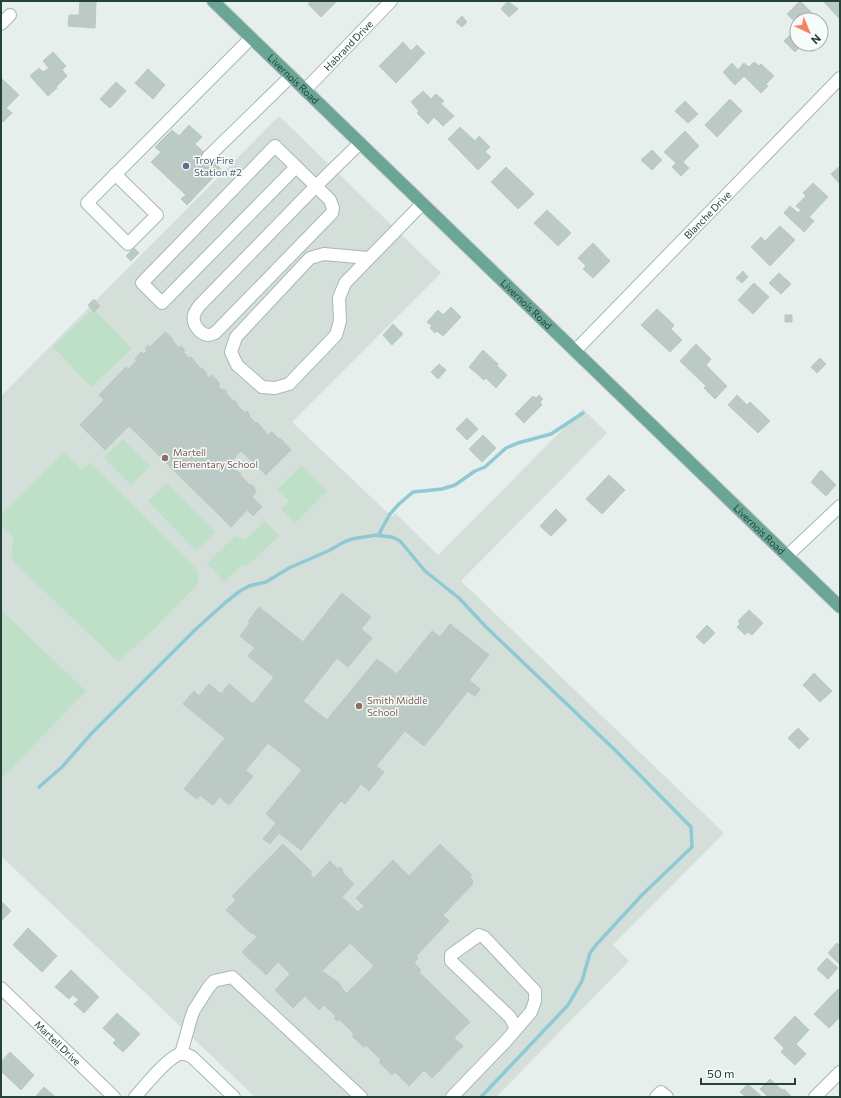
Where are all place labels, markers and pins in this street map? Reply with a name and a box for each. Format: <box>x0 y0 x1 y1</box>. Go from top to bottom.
place label: Troy Fire Station #2 <box>194 154 242 178</box>
marker: Troy Fire Station #2 <box>181 161 191 171</box>
place label: Martell Elementary School <box>173 446 258 470</box>
marker: Martell Elementary School <box>160 453 170 463</box>
place label: Smith Middle School <box>367 694 427 718</box>
marker: Smith Middle School <box>354 701 364 711</box>

